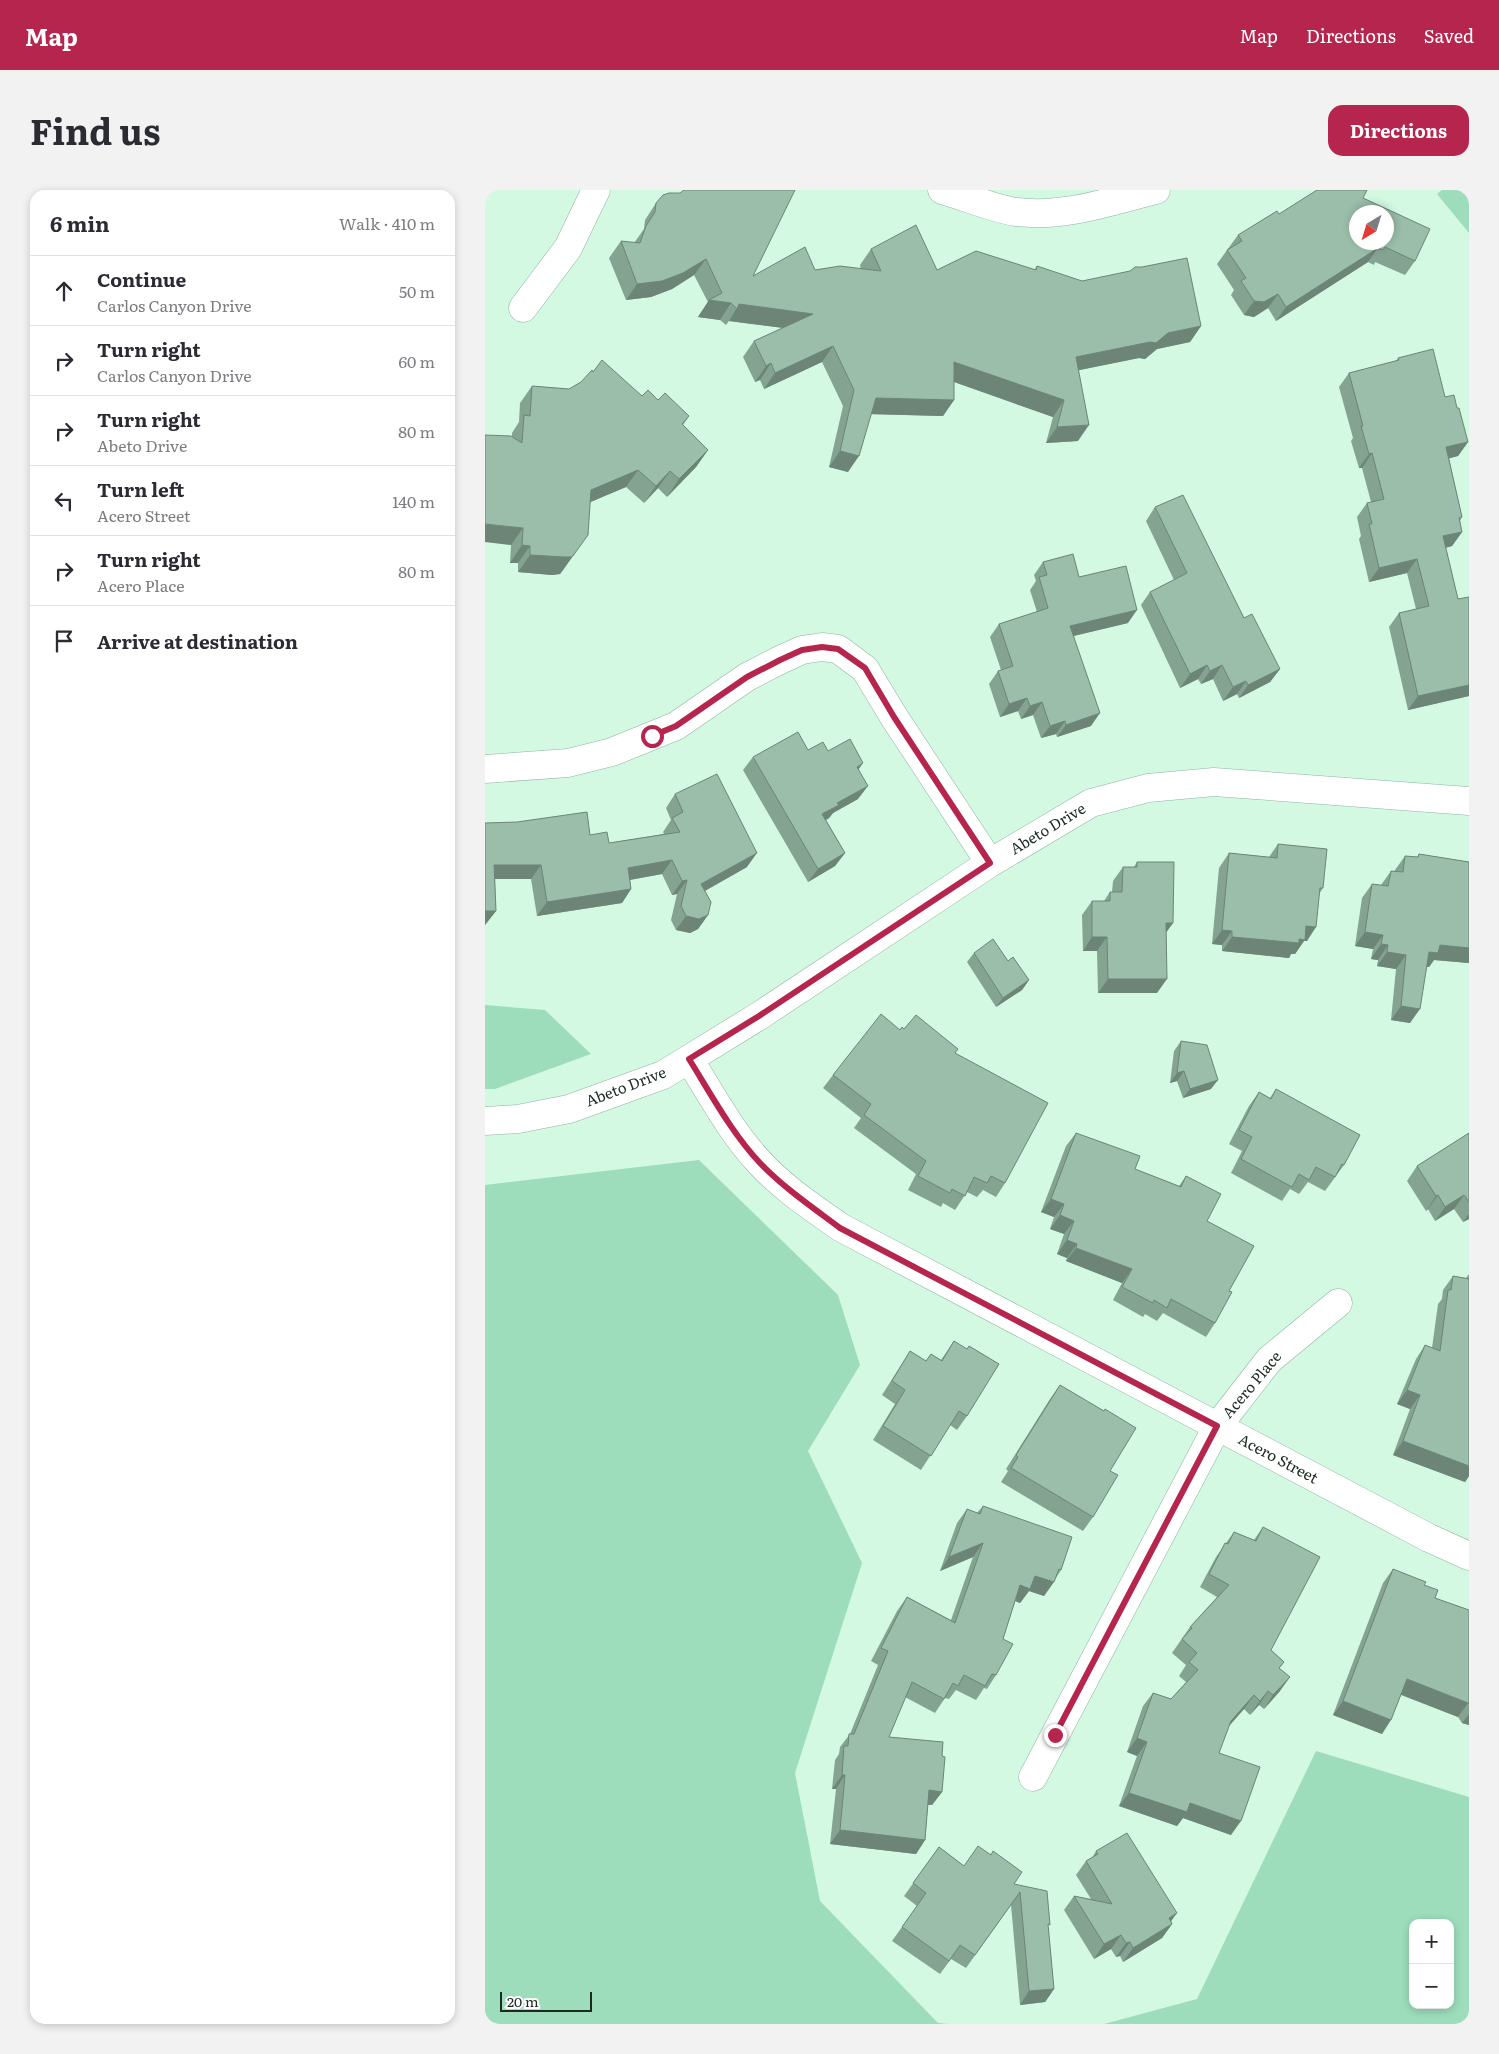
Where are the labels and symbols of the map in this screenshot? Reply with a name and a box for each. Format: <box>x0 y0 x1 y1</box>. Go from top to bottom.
north arrow <box>1349 205 1394 250</box>
route start <box>641 725 664 748</box>
street label: Abeto Drive <box>1005 796 1090 859</box>
street label: Abeto Drive <box>582 1060 669 1111</box>
street label: Acero Place <box>1216 1345 1286 1423</box>
street label: Acero Street <box>1235 1427 1323 1488</box>
route end <box>1044 1724 1067 1747</box>
scale bar <box>500 1989 593 2012</box>

